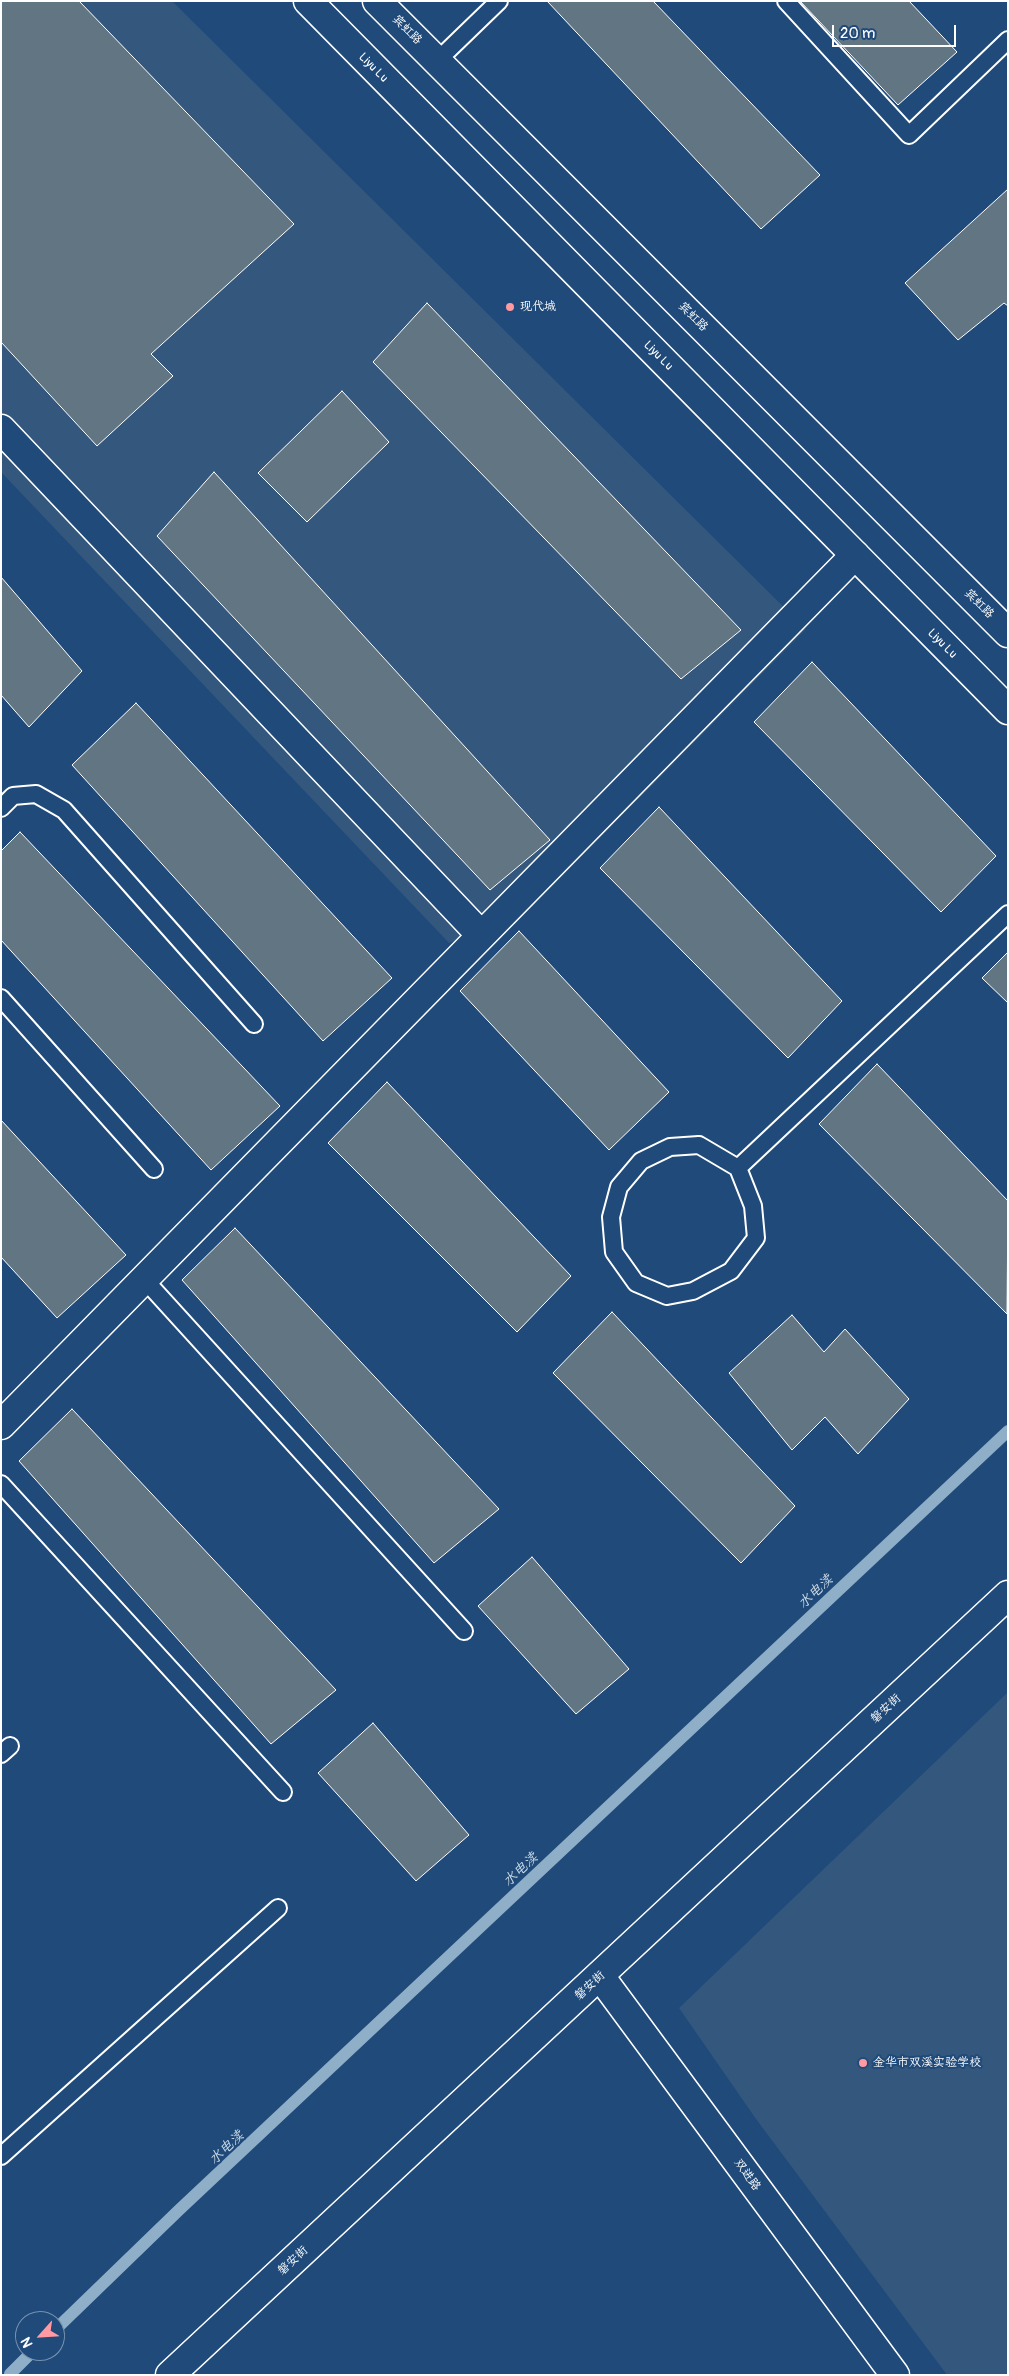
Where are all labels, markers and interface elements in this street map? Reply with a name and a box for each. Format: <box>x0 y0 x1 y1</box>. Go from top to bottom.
street label: 宾虹路 <box>389 12 425 48</box>
scale bar <box>834 15 958 47</box>
text: 20 m <box>840 24 875 43</box>
street label: Liyu Lu <box>355 50 391 86</box>
street label: 宾虹路 <box>675 299 711 335</box>
place label: 现代城 <box>520 300 556 314</box>
marker: 现代城 <box>504 301 516 313</box>
street label: Liyu Lu <box>640 338 676 374</box>
street label: 宾虹路 <box>961 586 997 622</box>
street label: Liyu Lu <box>924 626 960 662</box>
water label: 水电渎 <box>795 1572 837 1612</box>
street label: 磐安街 <box>868 1691 904 1727</box>
water label: 水电渎 <box>500 1850 542 1890</box>
street label: 磐安街 <box>572 1968 608 2004</box>
place label: 金华市双溪实验学校 <box>873 2056 981 2070</box>
marker: 金华市双溪实验学校 <box>857 2057 869 2069</box>
water label: 水电渎 <box>206 2128 248 2168</box>
street label: 双进路 <box>731 2156 763 2194</box>
street label: 磐安街 <box>275 2243 311 2279</box>
north arrow <box>15 2311 65 2361</box>
text: N <box>17 2334 37 2350</box>

